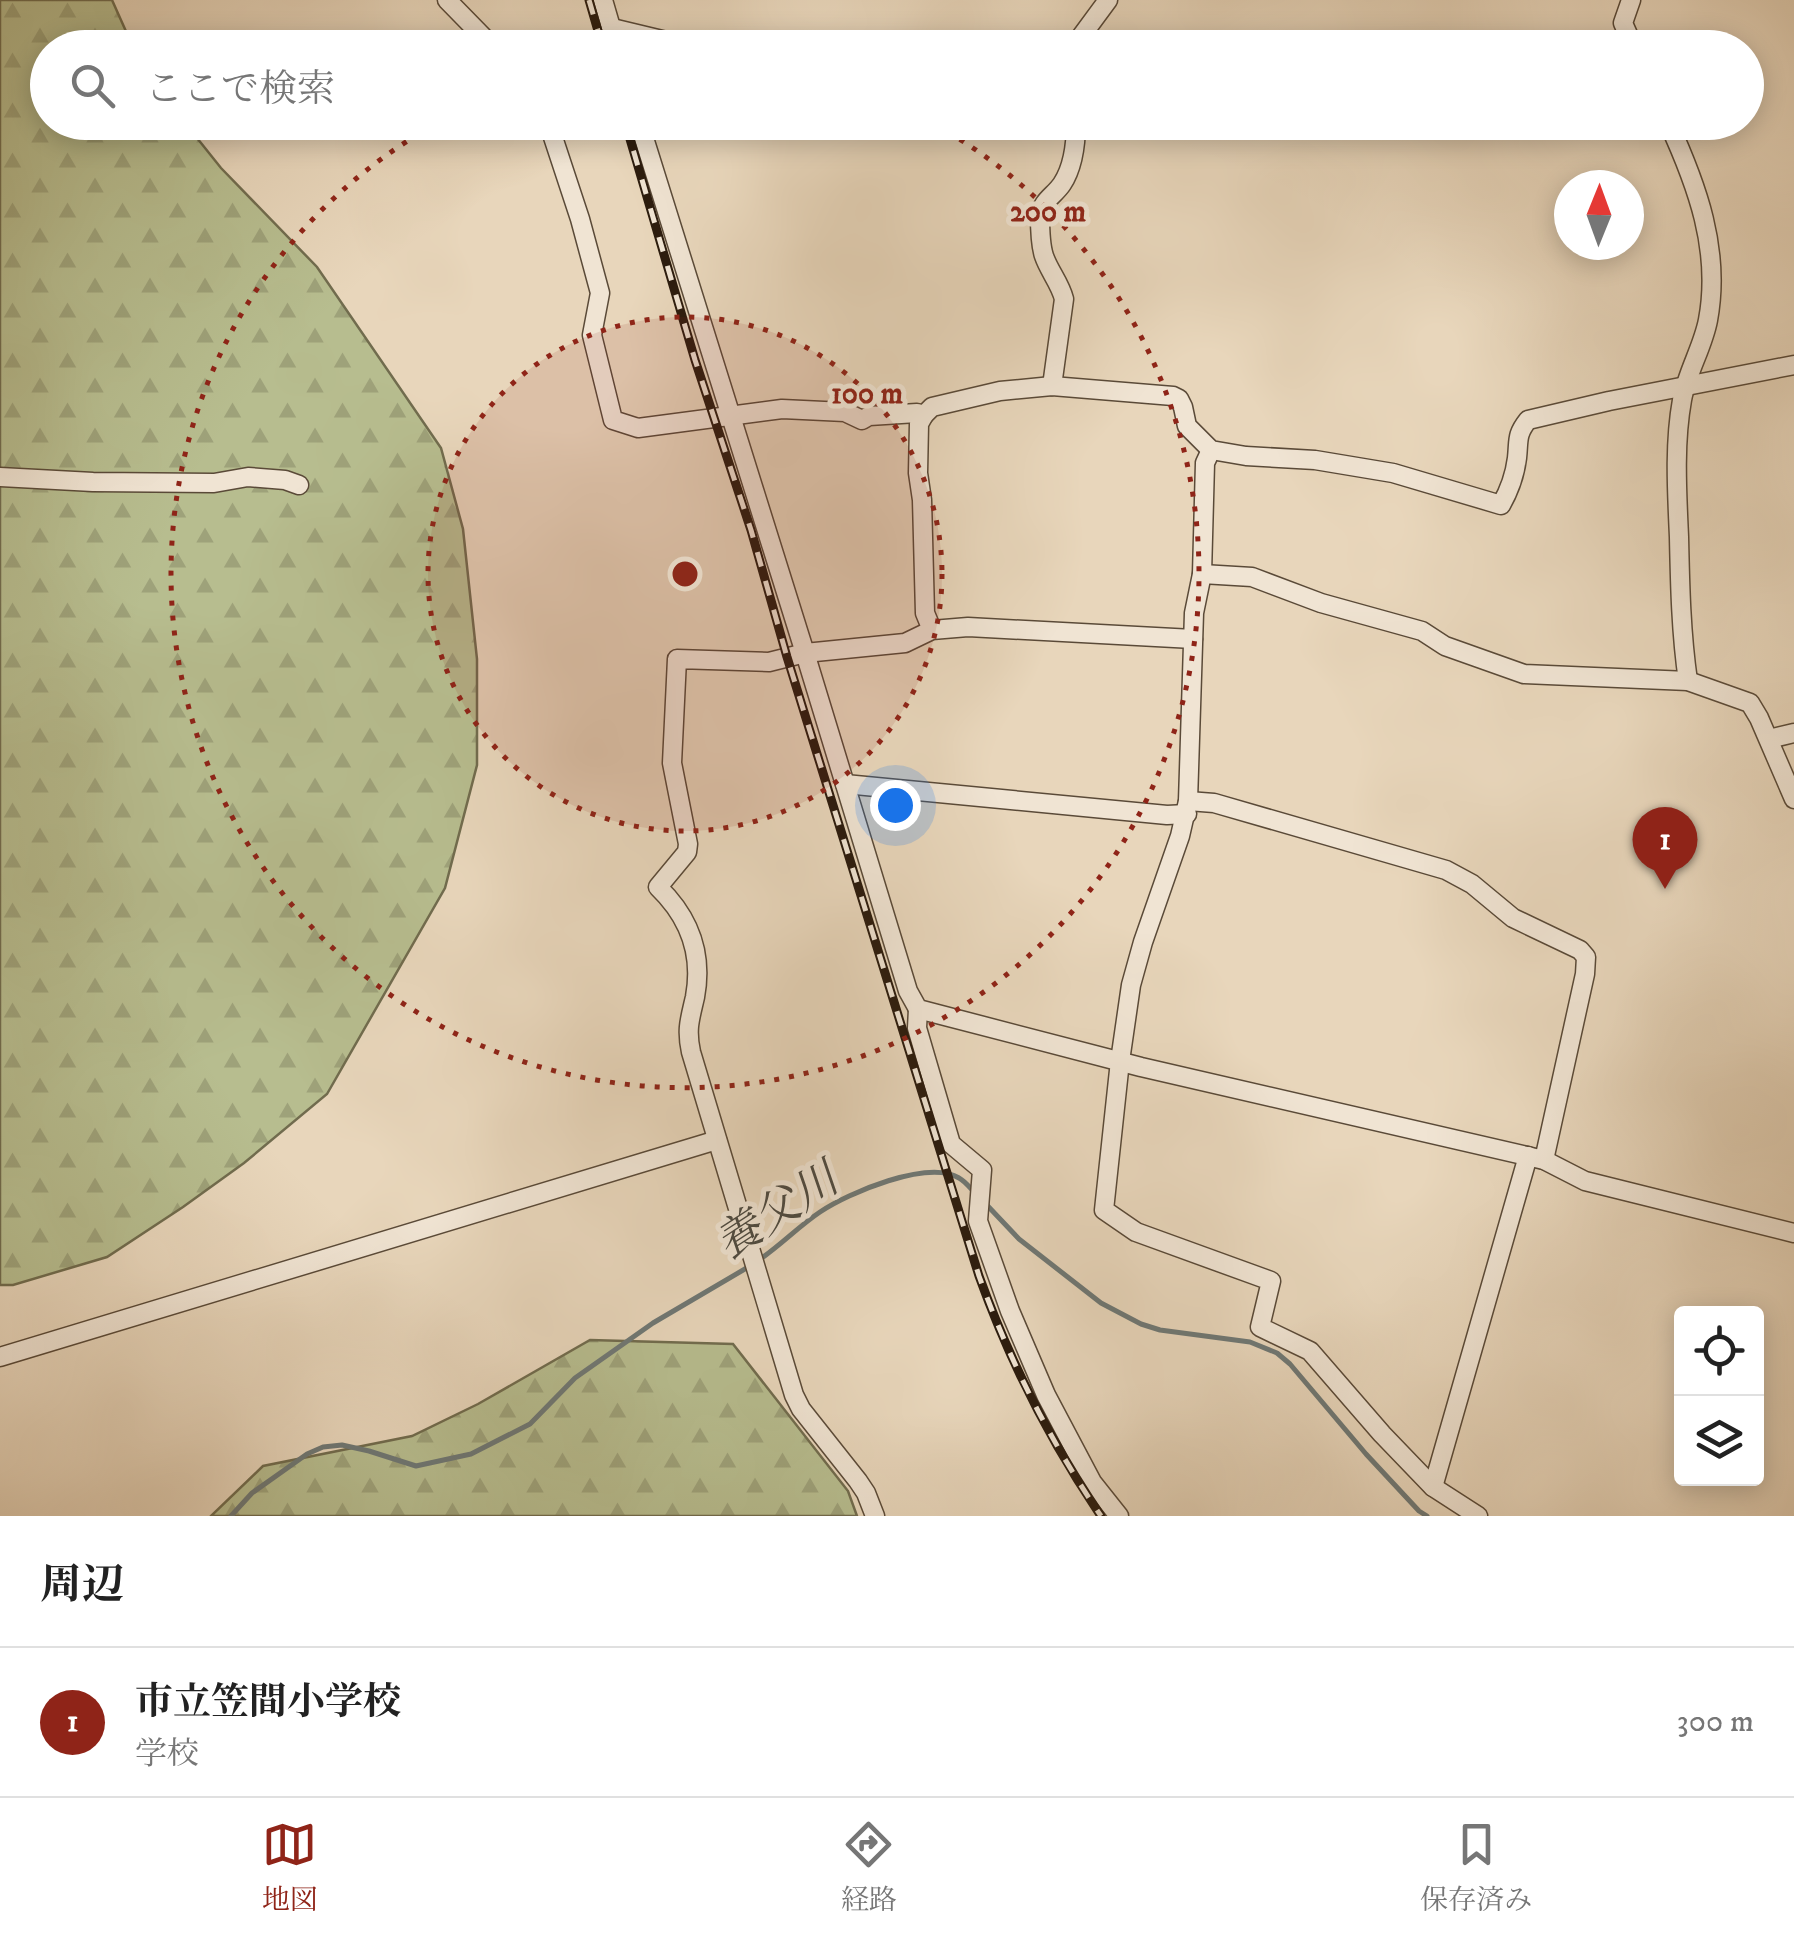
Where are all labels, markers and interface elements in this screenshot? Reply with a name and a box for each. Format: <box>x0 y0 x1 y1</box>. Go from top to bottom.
search box <box>30 30 1764 140</box>
icon: search <box>65 58 120 113</box>
text: ここで検索 <box>145 66 335 114</box>
north arrow <box>1554 170 1644 260</box>
text: 200 m <box>1010 194 1086 231</box>
text: 100 m <box>831 376 904 413</box>
centre of rings <box>667 556 703 592</box>
your location <box>870 780 921 831</box>
pin: 1 <box>1632 806 1698 889</box>
water label: 養父川 <box>706 1150 854 1273</box>
map controls <box>1674 1306 1764 1486</box>
button: locate <box>1674 1306 1764 1396</box>
button: layers <box>1674 1396 1764 1486</box>
text: 周辺 <box>40 1560 124 1612</box>
text: 市立笠間小学校 <box>135 1679 401 1727</box>
text: 1 <box>67 1702 78 1742</box>
text: 300 m <box>1677 1702 1754 1742</box>
text: 学校 <box>135 1735 199 1775</box>
tab: 地図 <box>262 1817 318 1918</box>
tab: 経路 <box>841 1817 897 1918</box>
tab: 保存済み <box>1420 1817 1532 1918</box>

